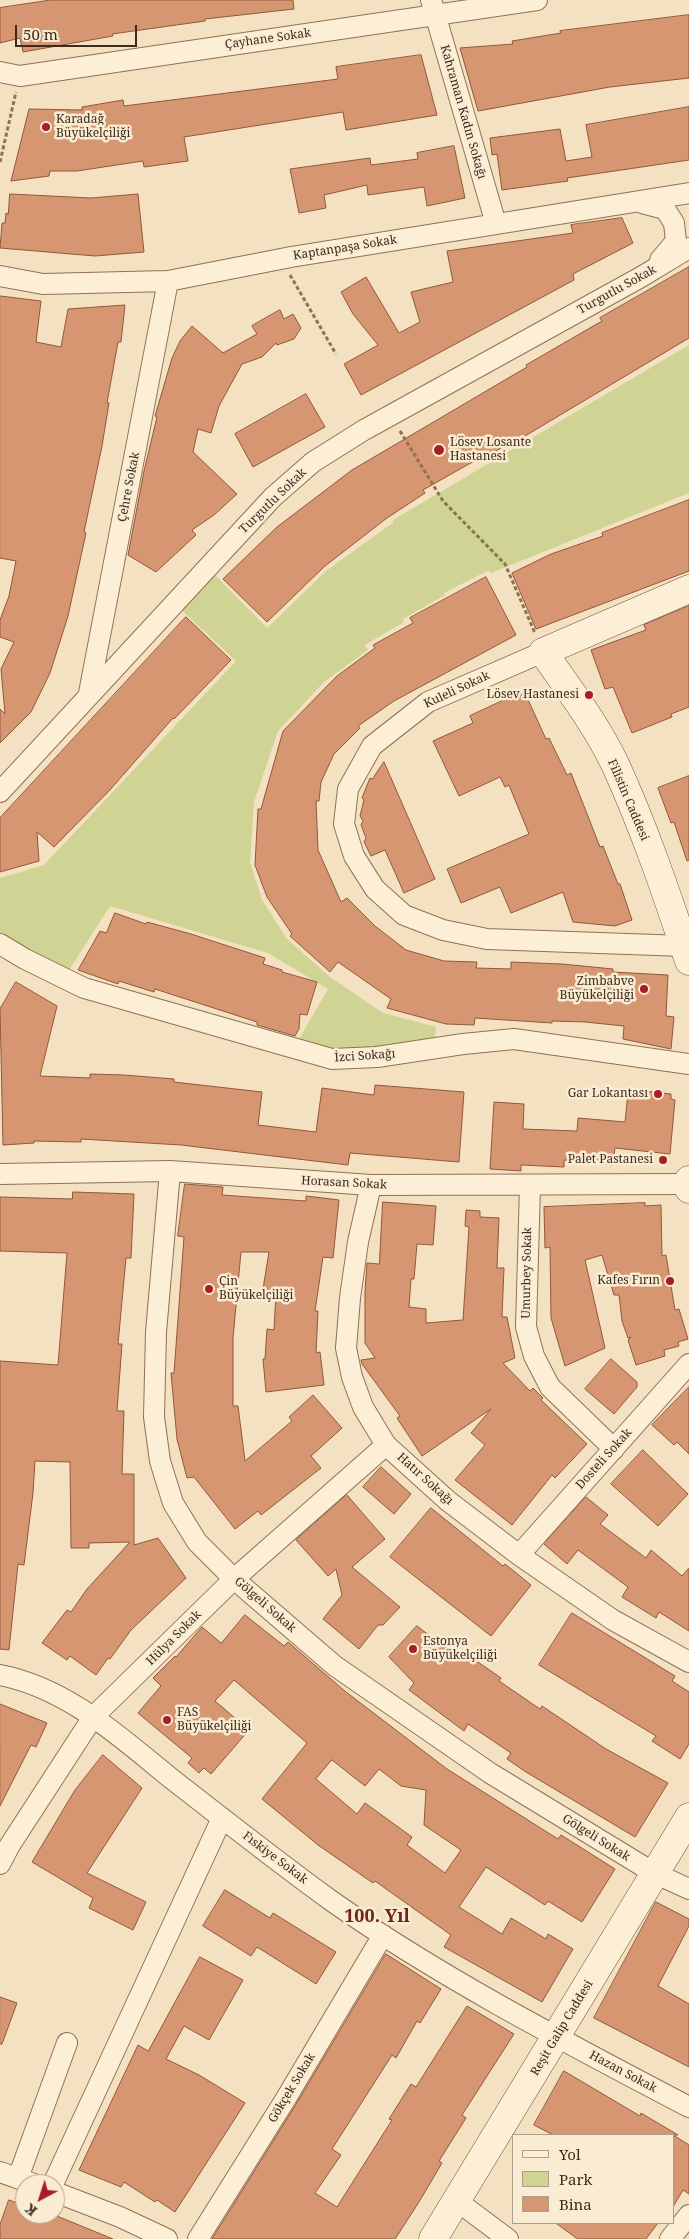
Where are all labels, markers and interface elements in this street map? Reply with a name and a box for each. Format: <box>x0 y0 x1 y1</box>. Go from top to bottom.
scale bar <box>18 15 140 47</box>
text: 50 m <box>23 24 58 44</box>
street label: Çayhane Sokak <box>224 26 312 52</box>
street label: Kahraman Kadın Sokağı <box>437 43 489 181</box>
place label: Karadağ Büyükelçiliği <box>56 113 130 141</box>
marker: Karadağ Büyükelçiliği <box>40 121 52 133</box>
street label: Kaptanpaşa Sokak <box>292 233 398 263</box>
street label: Turgutlu Sokak <box>575 262 659 318</box>
place label: Lösev Losante Hastanesi <box>450 436 531 464</box>
marker: Lösev Losante Hastanesi <box>432 443 446 457</box>
street label: Çehre Sokak <box>115 451 143 523</box>
street label: Turgutlu Sokak <box>236 465 310 537</box>
street label: Kuleli Sokak <box>422 669 492 711</box>
place label: Lösev Hastanesi <box>487 688 579 702</box>
marker: Lösev Hastanesi <box>583 689 595 701</box>
street label: Filistin Caddesi <box>604 757 652 843</box>
place label: Zimbabve Büyükelçiliği <box>560 975 634 1003</box>
marker: Zimbabve Büyükelçiliği <box>638 983 650 995</box>
street label: İzci Sokağı <box>334 1047 396 1065</box>
place label: Gar Lokantası <box>568 1087 648 1101</box>
marker: Gar Lokantası <box>652 1088 664 1100</box>
place label: Palet Pastanesi <box>568 1153 653 1167</box>
marker: Palet Pastanesi <box>657 1154 669 1166</box>
street label: Horasan Sokak <box>301 1174 387 1192</box>
street label: Umurbey Sokak <box>519 1227 535 1319</box>
place label: Kafes Fırın <box>597 1274 660 1288</box>
place label: Çin Büyükelçiliği <box>219 1275 293 1303</box>
marker: Kafes Fırın <box>664 1275 676 1287</box>
marker: Çin Büyükelçiliği <box>203 1283 215 1295</box>
street label: Dosteli Sokak <box>573 1426 635 1492</box>
street label: Hatır Sokağı <box>394 1450 456 1508</box>
street label: Gölgeli Sokak <box>231 1574 299 1636</box>
street label: Hülya Sokak <box>144 1608 204 1668</box>
place label: Estonya Büyükelçiliği <box>423 1635 497 1663</box>
marker: Estonya Büyükelçiliği <box>407 1643 419 1655</box>
place label: FAS Büyükelçiliği <box>177 1706 251 1734</box>
marker: FAS Büyükelçiliği <box>161 1714 173 1726</box>
street label: Gölgeli Sokak <box>560 1811 632 1865</box>
street label: Fıskiye Sokak <box>240 1829 310 1887</box>
district label: 100. Yıl <box>344 1906 410 1928</box>
street label: Reşit Galip Caddesi <box>528 1978 596 2078</box>
street label: Hazan Sokak <box>587 2048 659 2096</box>
street label: Gökçek Sokak <box>265 2050 319 2126</box>
legend <box>512 2134 674 2224</box>
text: Yol <box>559 2144 581 2164</box>
text: Park <box>559 2169 592 2189</box>
north arrow <box>15 2174 65 2224</box>
text: Bina <box>559 2194 592 2214</box>
text: K <box>21 2200 41 2221</box>

